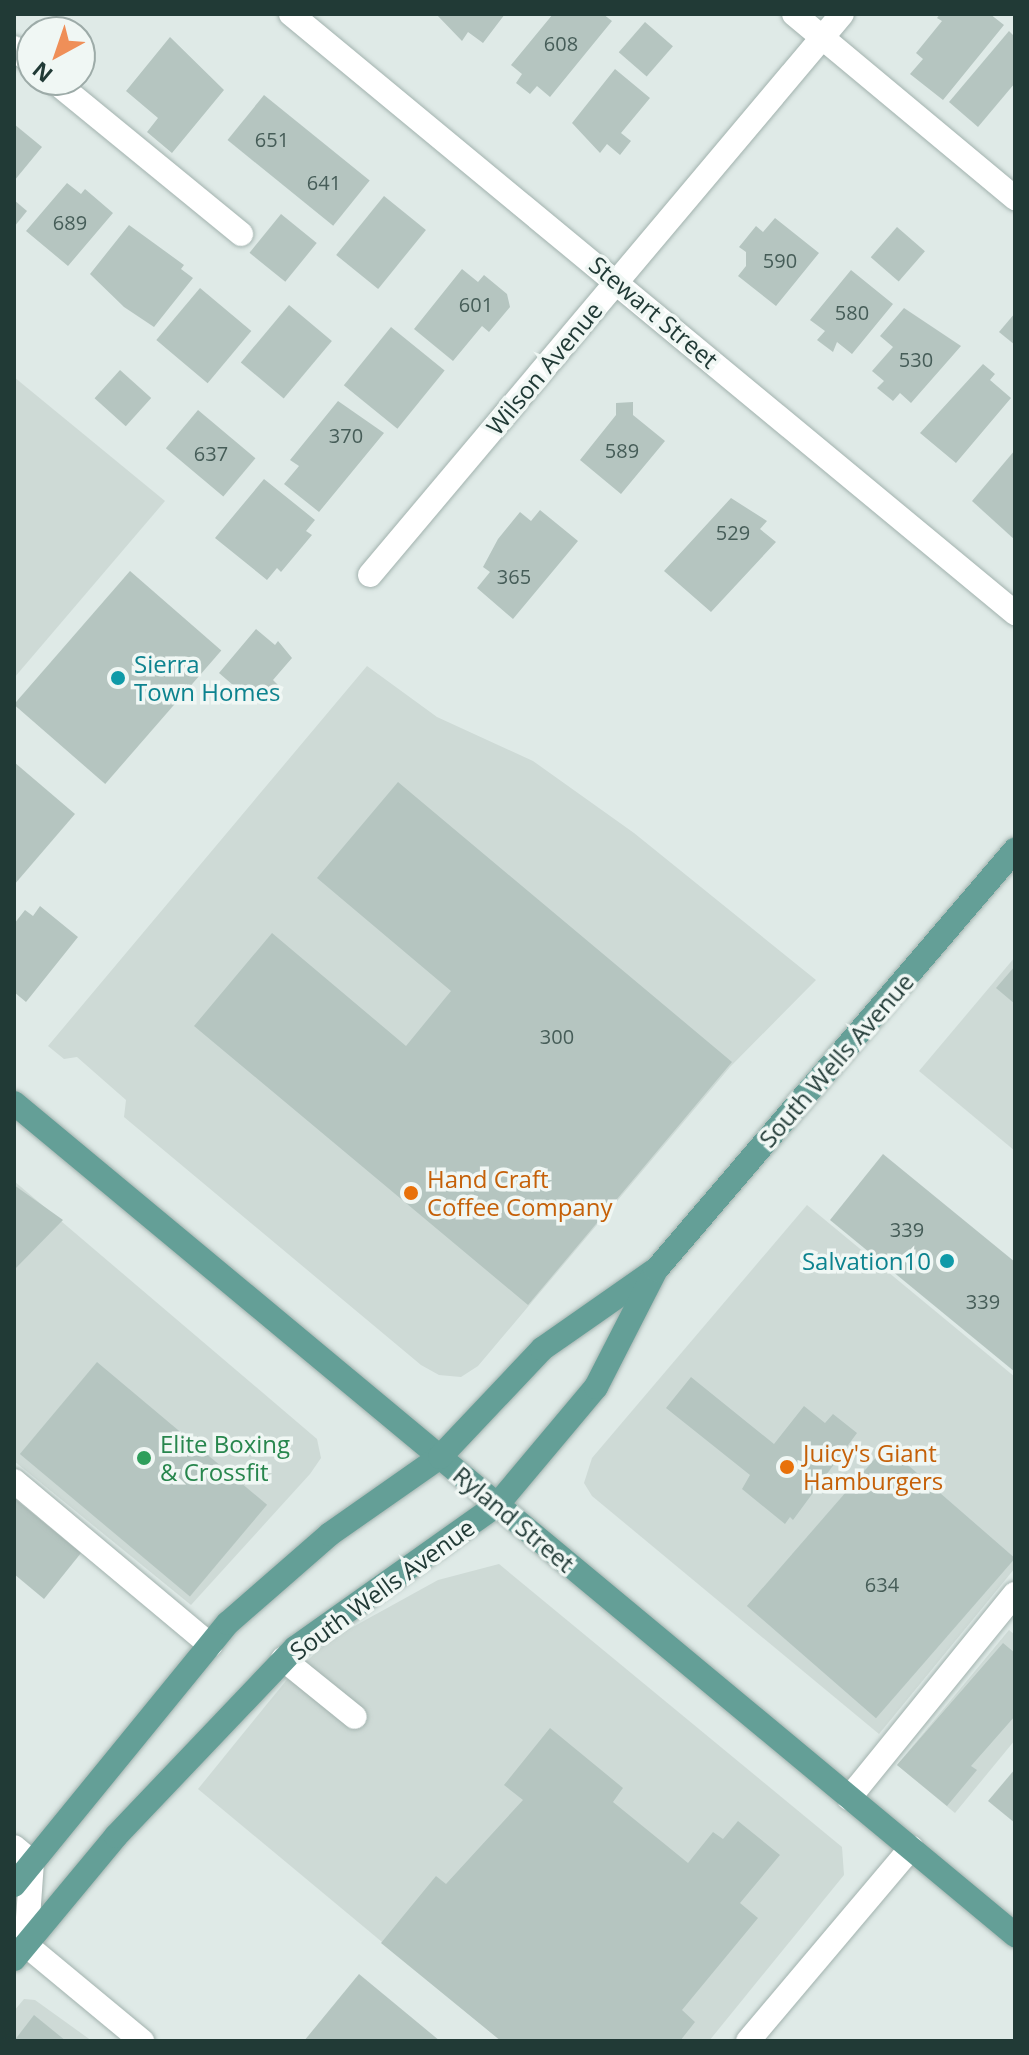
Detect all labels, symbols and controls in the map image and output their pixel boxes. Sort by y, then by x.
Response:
north arrow [16,16,96,96]
house number: 608 [544,31,578,55]
text: N [25,56,58,90]
house number: 651 [255,127,289,151]
house number: 641 [307,170,341,194]
house number: 689 [53,210,87,234]
house number: 590 [763,248,797,272]
street label: Stewart Street [584,250,724,374]
house number: 601 [459,292,493,316]
street label: Wilson Avenue [480,296,608,440]
house number: 580 [835,300,869,324]
house number: 530 [899,347,933,371]
house number: 370 [329,423,363,447]
house number: 589 [605,438,639,462]
house number: 637 [194,441,228,465]
house number: 529 [716,520,750,544]
house number: 365 [497,564,531,588]
place label: Sierra Town Homes [134,650,280,706]
marker: Sierra Town Homes [109,669,127,687]
street label: South Wells Avenue [753,967,919,1153]
house number: 300 [540,1024,574,1048]
place label: Hand Craft Coffee Company [427,1165,612,1221]
marker: Hand Craft Coffee Company [402,1184,420,1202]
house number: 339 [890,1217,924,1241]
place label: Salvation10 [802,1247,931,1275]
marker: Salvation10 [938,1252,956,1270]
house number: 339 [966,1289,1000,1313]
place label: Elite Boxing & Crossfit [160,1430,290,1486]
place label: Juicy's Giant Hamburgers [803,1439,943,1495]
marker: Elite Boxing & Crossfit [135,1449,153,1467]
marker: Juicy's Giant Hamburgers [778,1458,796,1476]
street label: Ryland Street [448,1460,580,1578]
street label: South Wells Avenue [284,1512,480,1666]
house number: 634 [865,1572,899,1596]

